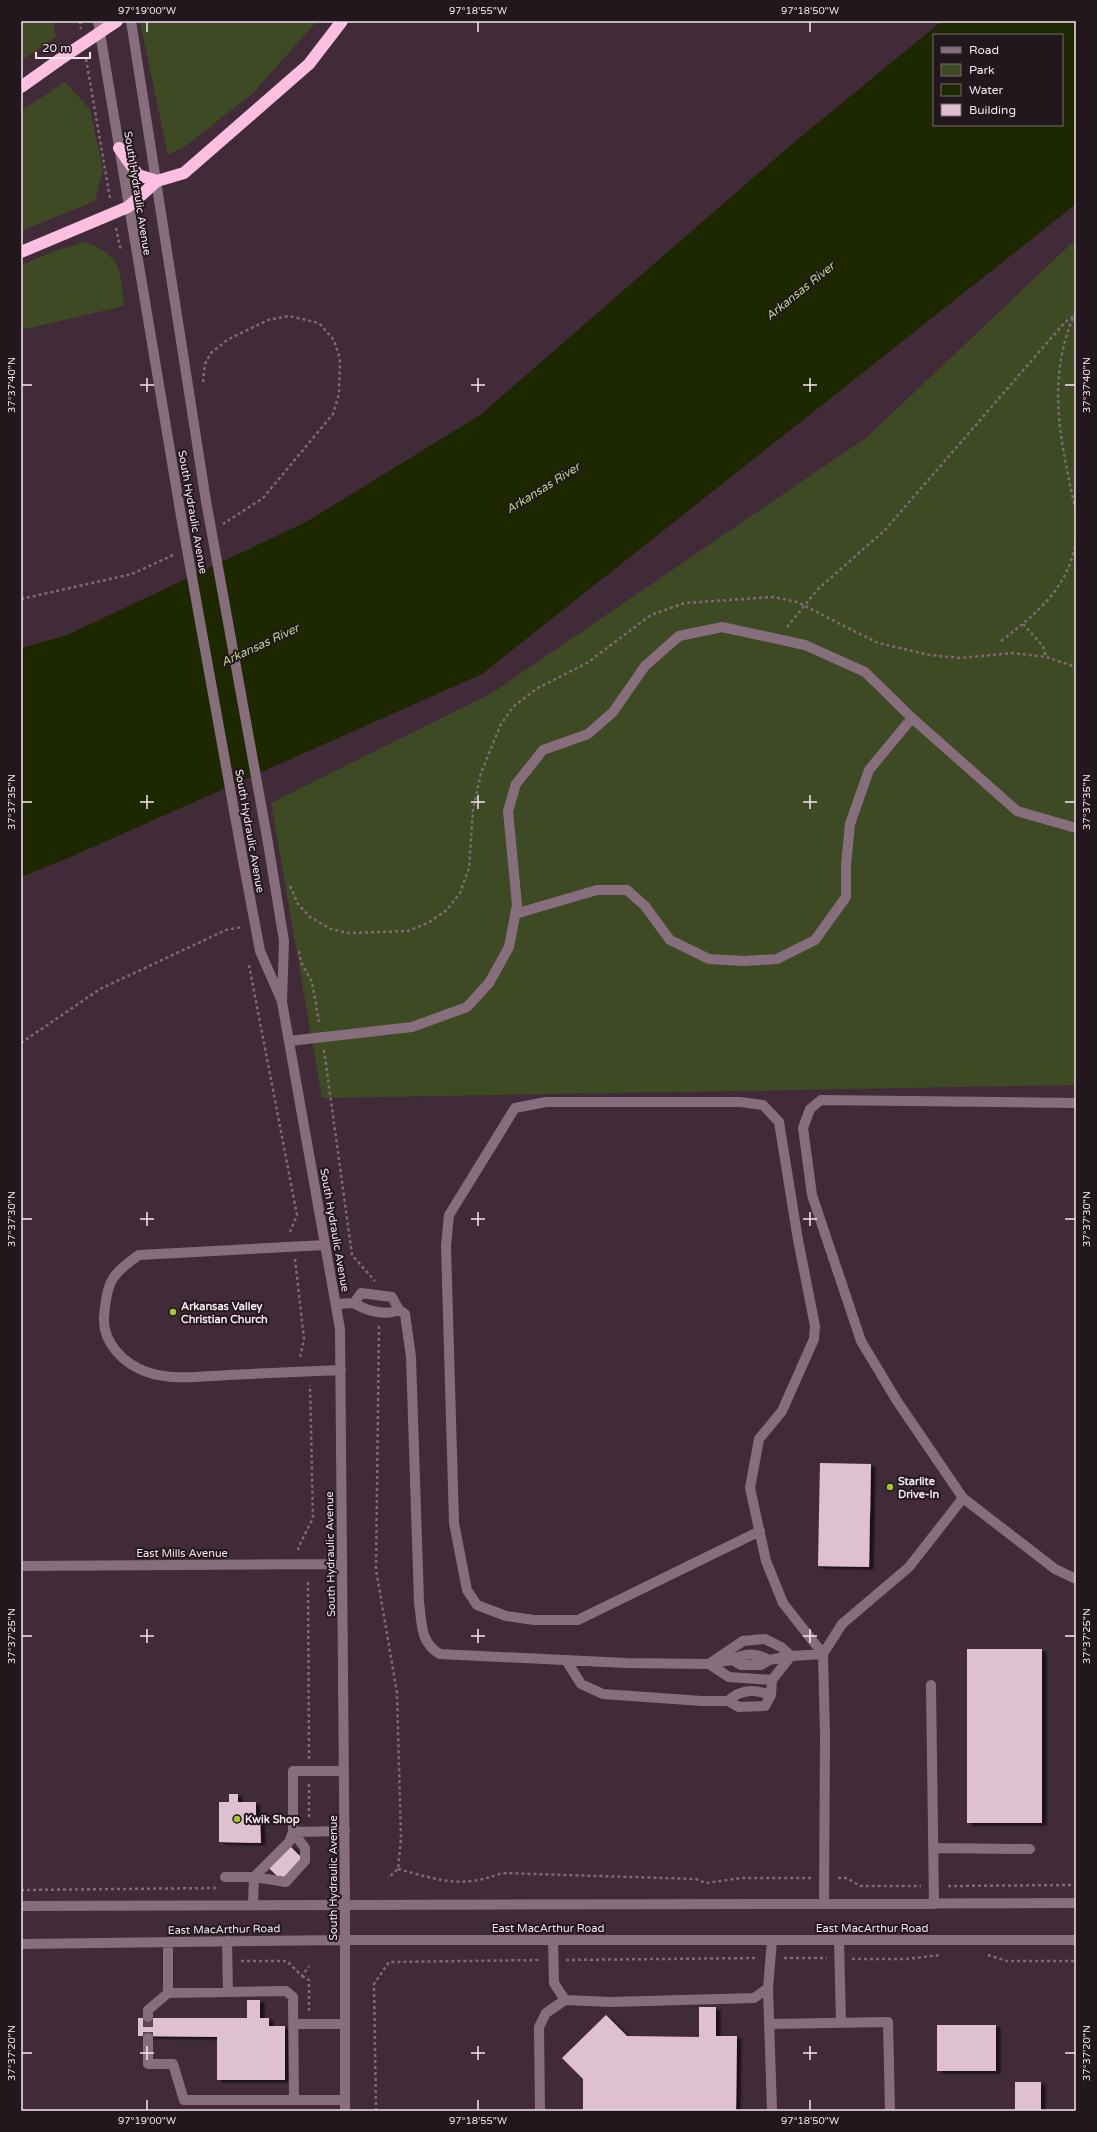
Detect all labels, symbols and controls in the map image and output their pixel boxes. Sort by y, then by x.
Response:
text: 97°19'00"W [118,5,176,17]
text: 97°18'55"W [449,5,507,17]
text: 97°18'50"W [781,5,839,17]
scale bar [36,34,90,60]
legend [933,34,1063,126]
text: 20 m [42,41,71,55]
text: Road [969,43,999,57]
text: Park [969,63,995,77]
text: Water [969,83,1004,97]
text: Building [969,103,1016,117]
street label: South Hydraulic Avenue [121,130,154,256]
water label: Arkansas River [763,258,838,323]
text: 37°37'40"N [6,357,18,413]
text: 37°37'40"N [1081,357,1093,413]
street label: South Hydraulic Avenue [175,449,210,575]
water label: Arkansas River [503,459,584,516]
water label: Arkansas River [219,620,303,669]
street label: South Hydraulic Avenue [232,768,267,894]
text: 37°37'35"N [6,774,18,830]
text: 37°37'35"N [1081,774,1093,830]
street label: South Hydraulic Avenue [317,1167,352,1293]
text: 37°37'30"N [6,1191,18,1247]
text: 37°37'30"N [1081,1191,1093,1247]
place label: Arkansas Valley Christian Church [181,1300,268,1326]
marker: Arkansas Valley Christian Church [168,1307,178,1317]
place label: Starlite Drive-In [898,1475,940,1501]
marker: Starlite Drive-In [885,1482,895,1492]
street label: South Hydraulic Avenue [323,1491,338,1617]
street label: East Mills Avenue [136,1547,228,1560]
text: 37°37'25"N [6,1608,18,1664]
text: 37°37'25"N [1081,1608,1093,1664]
place label: Kwik Shop [245,1813,300,1827]
marker: Kwik Shop [232,1814,242,1824]
street label: South Hydraulic Avenue [327,1815,340,1941]
street label: East MacArthur Road [168,1922,281,1937]
street label: East MacArthur Road [492,1922,604,1935]
street label: East MacArthur Road [816,1922,928,1935]
text: 37°37'20"N [6,2025,18,2081]
text: 37°37'20"N [1081,2025,1093,2081]
text: 97°19'00"W [118,2115,176,2127]
text: 97°18'55"W [449,2115,507,2127]
text: 97°18'50"W [781,2115,839,2127]

